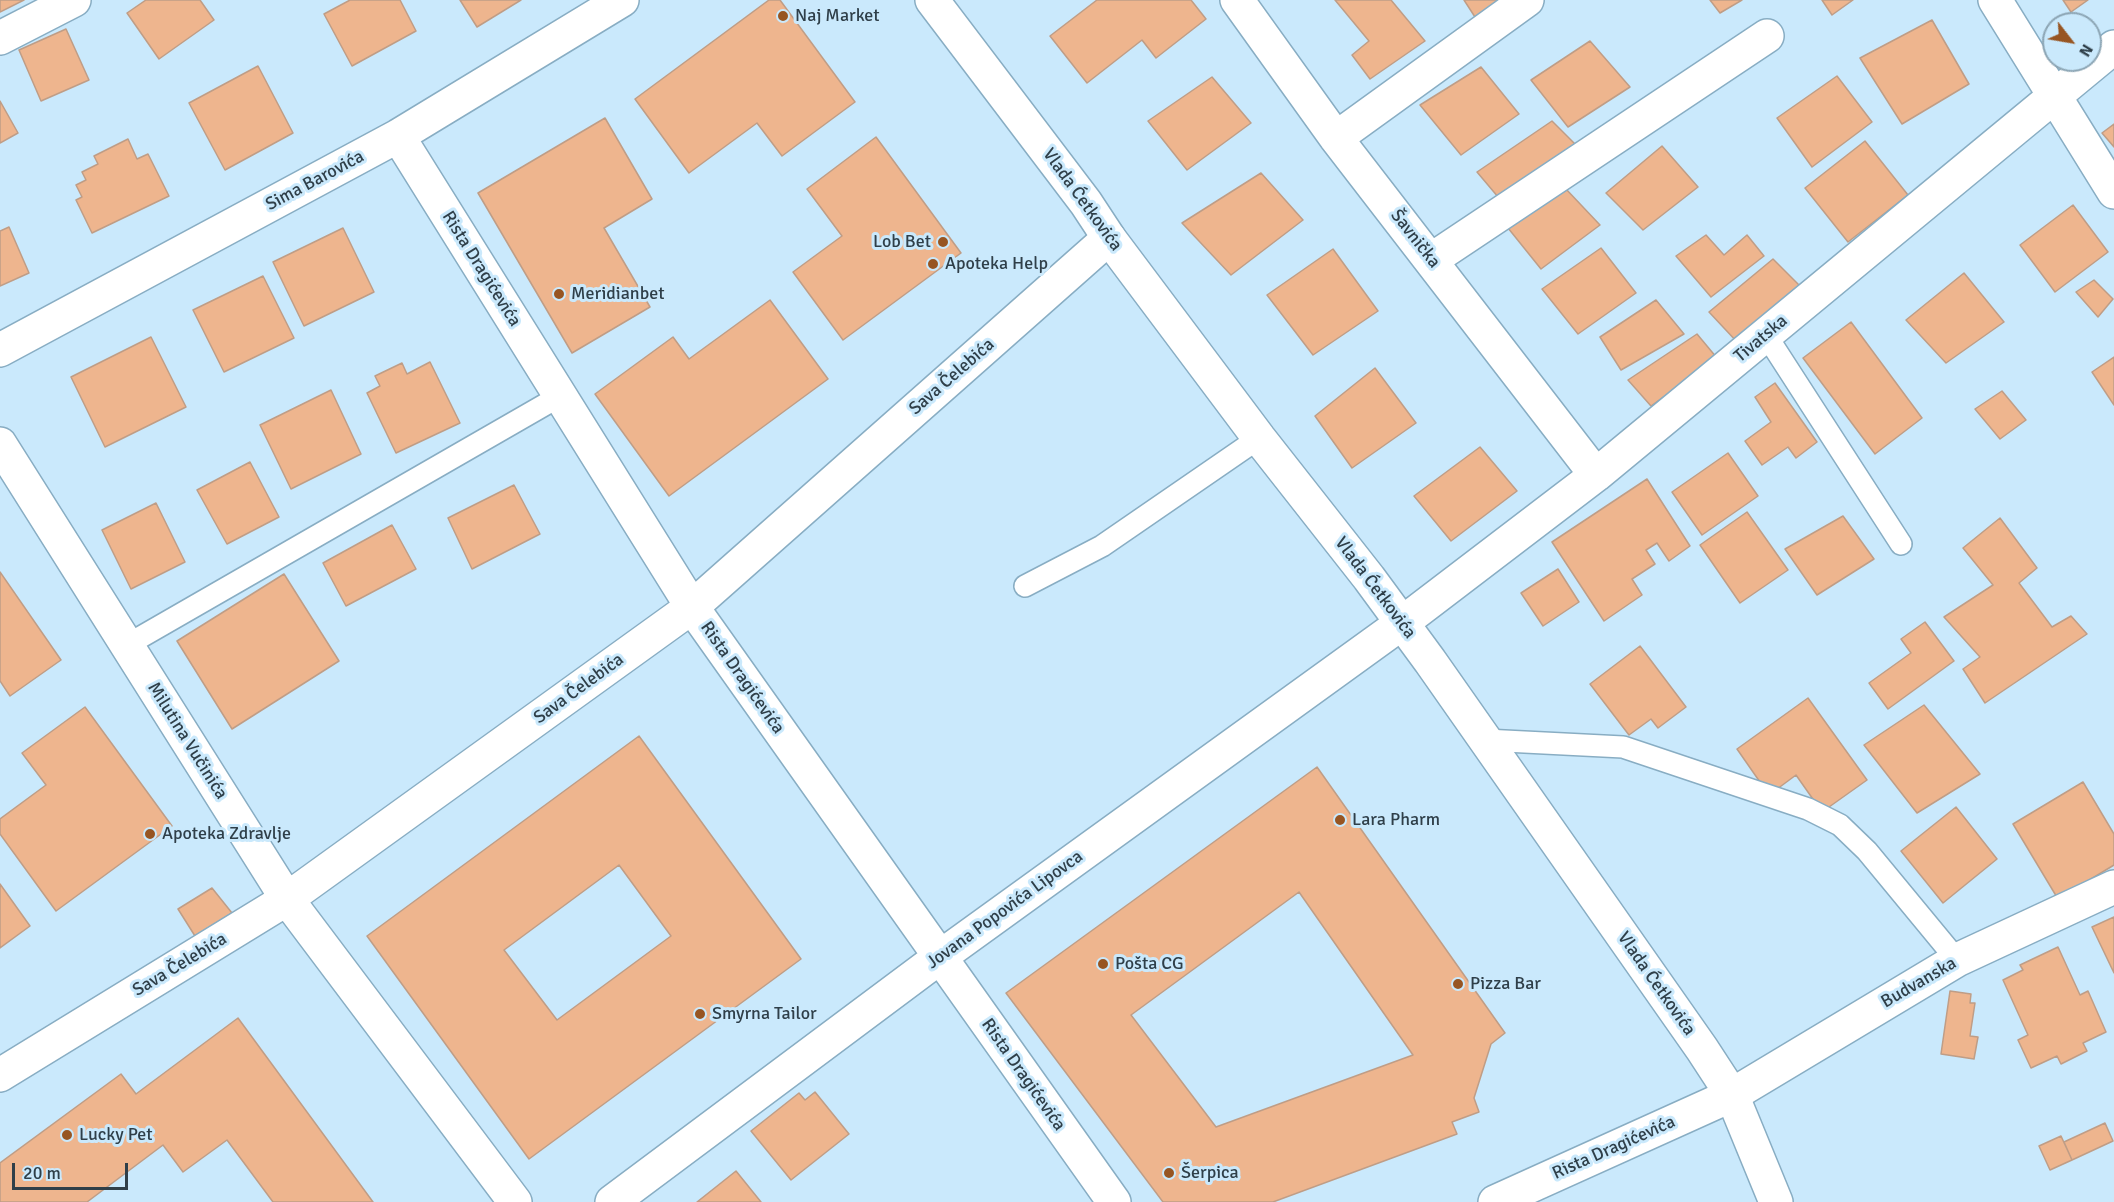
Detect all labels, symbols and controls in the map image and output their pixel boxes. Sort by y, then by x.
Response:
place label: Naj Market [795,5,880,27]
marker: Naj Market [776,9,790,23]
north arrow [2042,12,2102,72]
text: N [2074,40,2097,60]
street label: Vlada Ćetkovića [1037,144,1127,256]
street label: Sima Barovića [262,146,368,216]
street label: Šavnička [1385,205,1445,273]
street label: Rista Dragićevića [437,207,525,331]
place label: Lob Bet [873,231,931,253]
marker: Lob Bet [936,235,950,249]
place label: Apoteka Help [945,253,1048,275]
marker: Apoteka Help [926,257,940,271]
place label: Meridianbet [571,283,664,305]
marker: Meridianbet [552,287,566,301]
street label: Tivatska [1730,310,1792,368]
street label: Sava Čelebića [905,334,999,420]
street label: Vlada Ćetkovića [1330,533,1420,643]
street label: Rista Dragićevića [695,618,789,738]
street label: Sava Čelebića [530,649,628,729]
street label: Milutina Vučinića [142,678,232,804]
place label: Lara Pharm [1352,809,1440,831]
marker: Lara Pharm [1333,813,1347,827]
place label: Apoteka Zdravlje [162,823,291,845]
marker: Apoteka Zdravlje [143,827,157,841]
street label: Jovana Popovića Lipovca [923,846,1087,974]
street label: Sava Čelebića [129,928,231,1002]
street label: Vlada Ćetkovića [1612,928,1700,1040]
place label: Pošta CG [1115,953,1184,975]
street label: Budvanska [1877,953,1961,1013]
marker: Pošta CG [1096,957,1110,971]
place label: Pizza Bar [1470,973,1541,995]
marker: Pizza Bar [1451,977,1465,991]
place label: Smyrna Tailor [712,1003,817,1025]
marker: Smyrna Tailor [693,1007,707,1021]
street label: Rista Dragićevića [976,1015,1070,1135]
street label: Rista Dragićevića [1549,1111,1679,1185]
place label: Lucky Pet [79,1124,153,1146]
marker: Lucky Pet [60,1128,74,1142]
scale bar [15,1151,130,1189]
text: 20 m [23,1162,61,1184]
place label: Šerpica [1181,1162,1239,1184]
marker: Šerpica [1162,1166,1176,1180]

